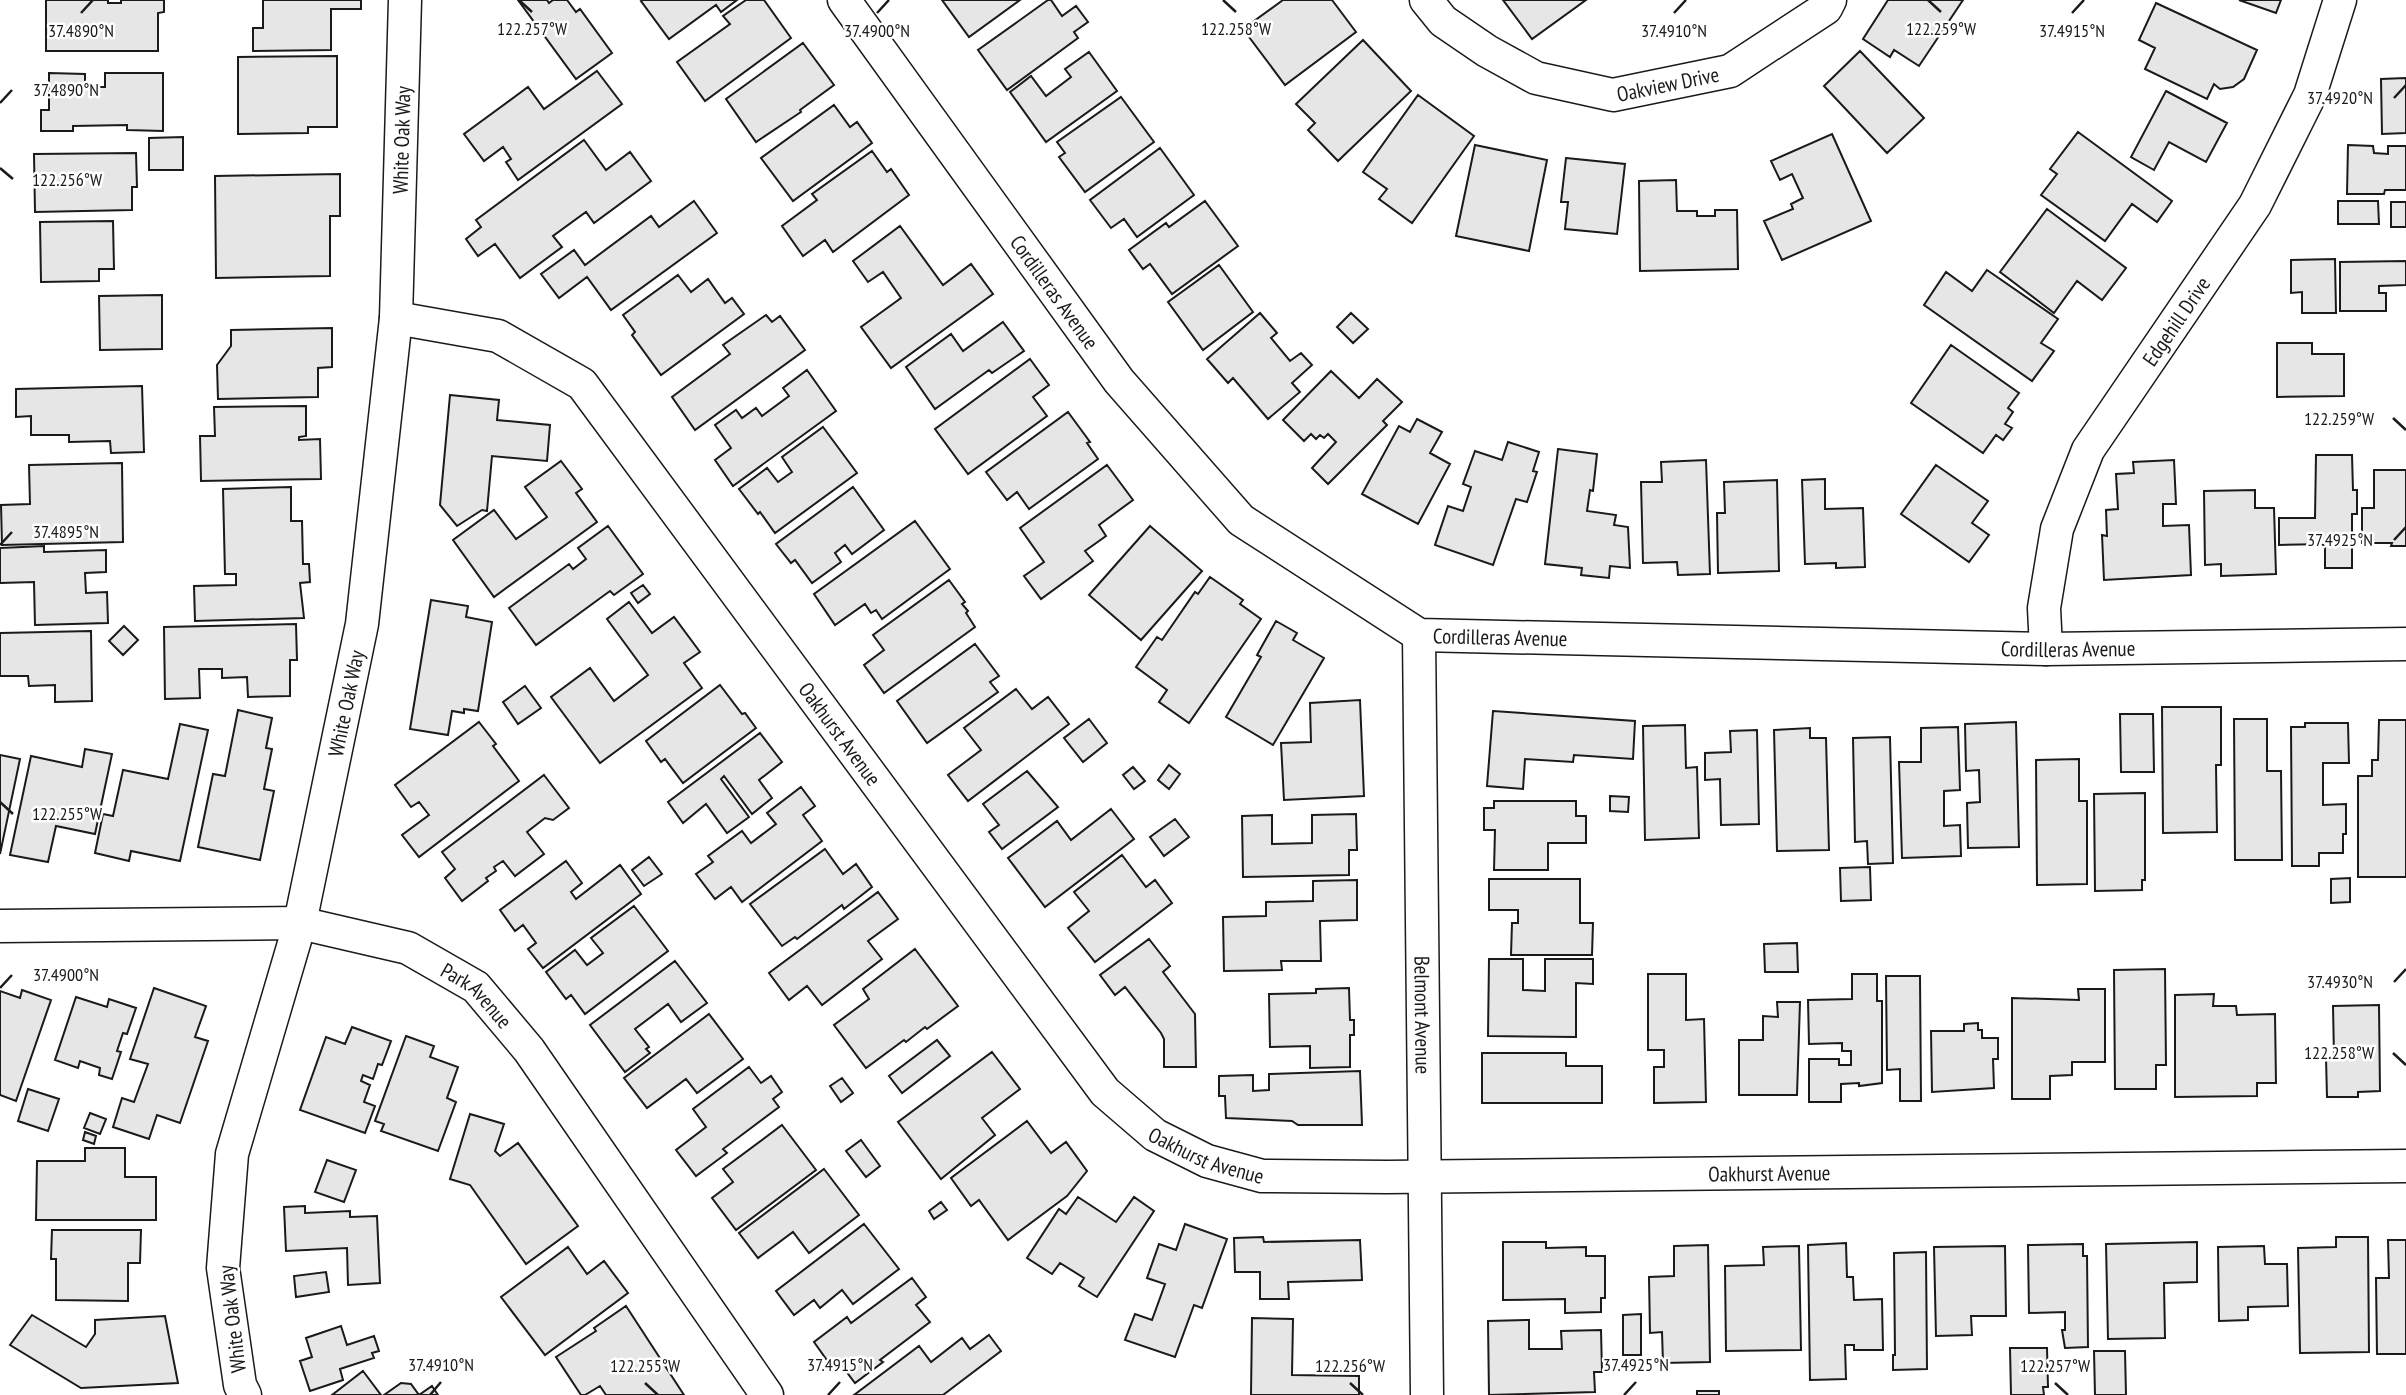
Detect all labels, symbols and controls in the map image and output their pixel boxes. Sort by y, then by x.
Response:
text: 122.257°W [497,17,567,40]
text: 122.258°W [1201,17,1271,40]
text: 122.259°W [1906,17,1976,40]
text: 37.4890°N [48,19,114,42]
text: 37.4900°N [844,19,910,42]
text: 37.4910°N [1641,19,1707,42]
text: 37.4915°N [2039,19,2105,42]
street label: Oakview Drive [1614,60,1721,107]
text: 37.4890°N [33,78,99,101]
street label: White Oak Way [386,85,416,194]
text: 37.4920°N [2307,86,2373,109]
text: 122.256°W [32,168,102,191]
street label: Cordilleras Avenue [1004,230,1105,354]
street label: Edgehill Drive [2136,271,2216,371]
text: 122.259°W [2304,407,2374,430]
text: 37.4895°N [33,520,99,543]
text: 37.4925°N [2307,528,2373,551]
street label: Cordilleras Avenue [1433,622,1568,652]
street label: Cordilleras Avenue [2001,634,2135,663]
street label: White Oak Way [321,647,370,759]
street label: Oakhurst Avenue [793,676,887,791]
text: 122.255°W [32,802,102,825]
street label: Park Avenue [436,956,518,1034]
street label: Belmont Avenue [1409,956,1437,1074]
text: 37.4900°N [33,963,99,986]
text: 37.4930°N [2307,970,2373,993]
text: 122.258°W [2304,1041,2374,1064]
street label: Oakhurst Avenue [1144,1120,1267,1189]
street label: Oakhurst Avenue [1708,1159,1831,1187]
street label: White Oak Way [212,1264,252,1374]
text: 37.4910°N [408,1353,474,1376]
text: 37.4915°N [807,1353,873,1376]
text: 37.4925°N [1603,1353,1669,1376]
text: 122.255°W [610,1354,680,1377]
text: 122.256°W [1315,1354,1385,1377]
text: 122.257°W [2020,1354,2090,1377]

